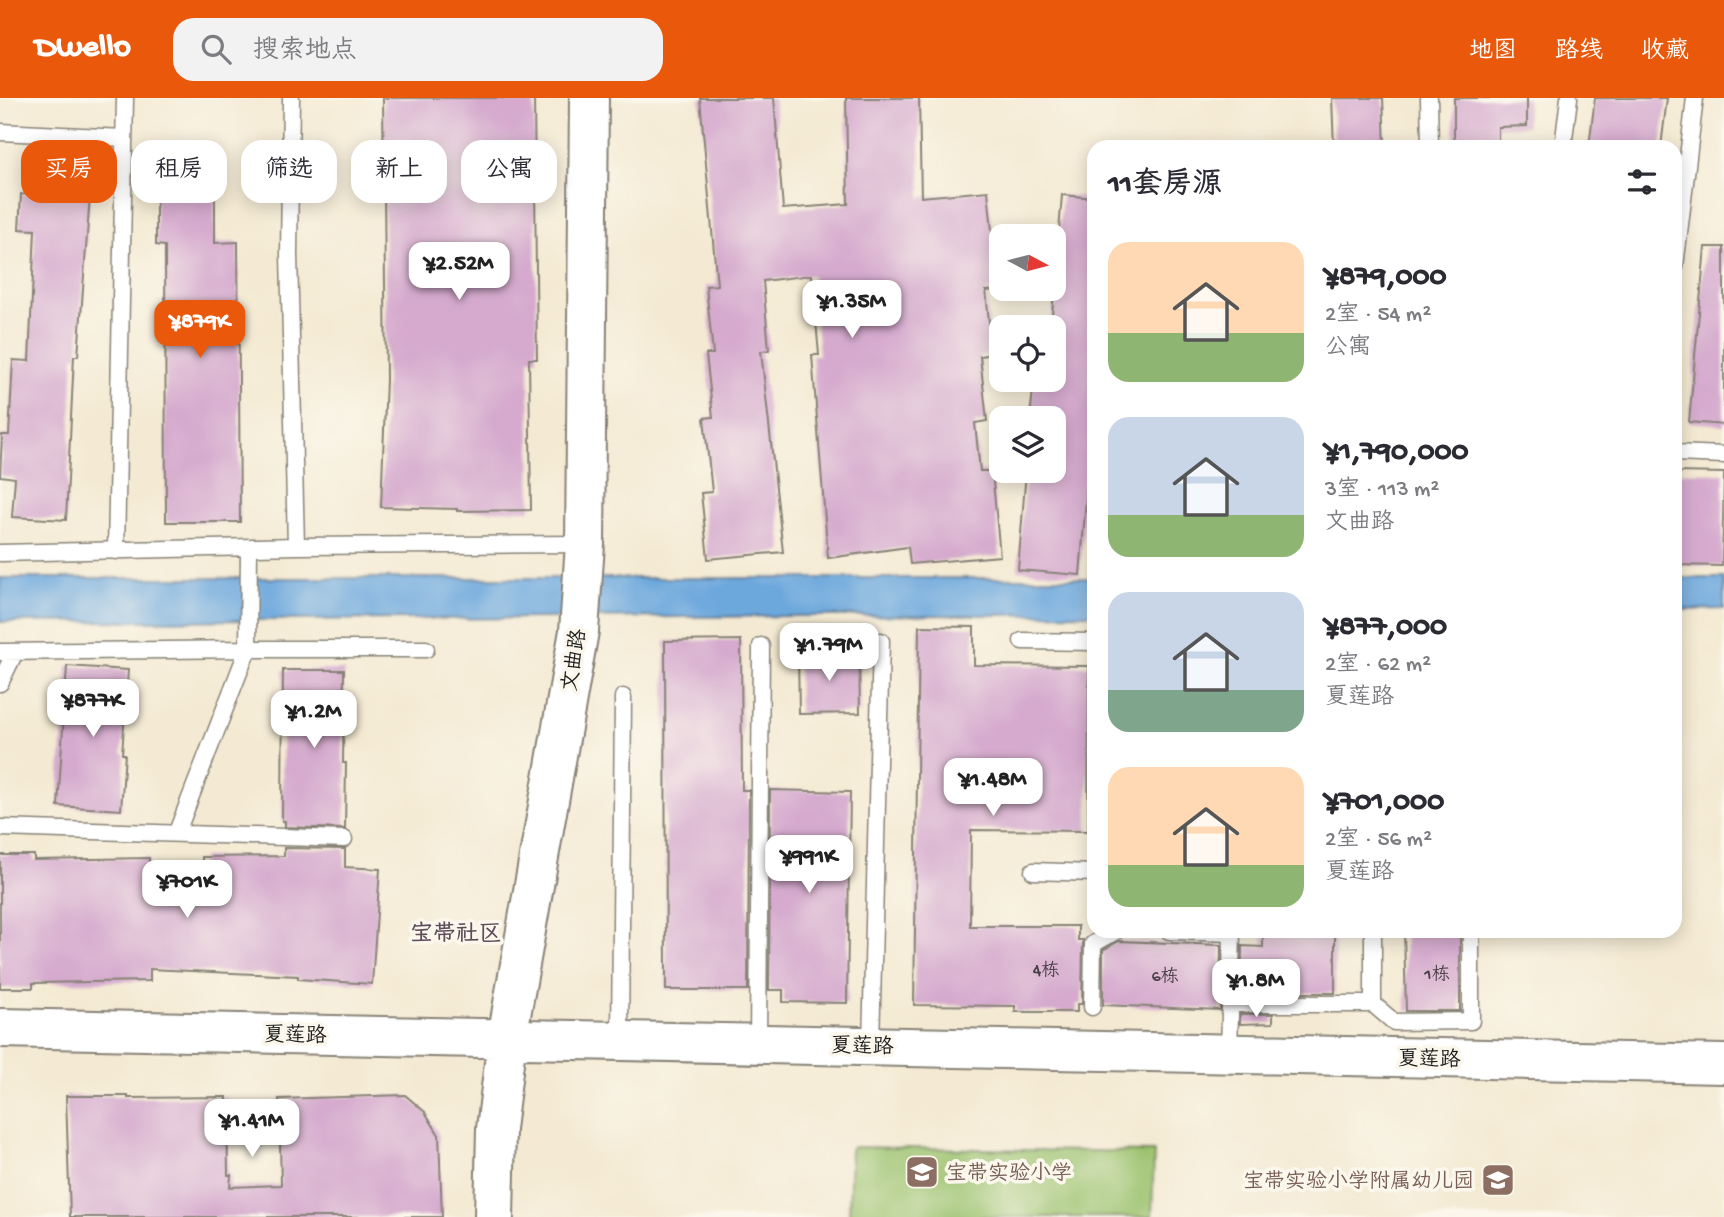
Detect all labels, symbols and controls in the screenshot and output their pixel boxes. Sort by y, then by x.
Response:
search box [173,18,663,81]
text: Dwello [35,30,131,68]
icon: search [197,30,235,68]
text: 搜索地点 [253,37,357,68]
text: 地图 [1469,38,1517,67]
text: 路线 [1555,38,1603,67]
text: 收藏 [1641,38,1689,67]
chip: 买房 [21,140,117,203]
chip: 租房 [131,140,227,203]
chip: 筛选 [241,140,337,203]
chip: 新上 [351,140,447,203]
chip: 公寓 [461,140,557,203]
icon: filters [1623,163,1661,201]
text: 11套房源 [1108,169,1222,204]
north arrow [989,224,1066,301]
map controls [989,224,1066,483]
pin: ¥2.52M [402,242,516,302]
text: ¥2.52M [425,251,493,278]
text: ¥879,000 [1325,261,1447,296]
icon: home [1164,270,1248,354]
pin: ¥1.35M [795,280,909,340]
text: ¥1.35M [818,289,886,316]
pin: ¥879K [151,300,249,360]
text: 2室 · 54 m² [1325,302,1431,329]
text: ¥879K [170,309,230,336]
button: locate [989,315,1066,392]
text: 公寓 [1325,335,1371,362]
button: layers [989,406,1066,483]
text: ¥1,790,000 [1325,436,1469,471]
icon: home [1164,445,1248,529]
text: 3室 · 113 m² [1325,477,1439,504]
text: 文曲路 [1325,510,1394,537]
text: ¥877,000 [1325,611,1447,646]
icon: home [1164,620,1248,704]
pin: ¥1.79M [772,624,886,683]
street label: 文曲路 [557,627,594,694]
text: ¥1.79M [796,632,862,659]
text: 2室 · 62 m² [1325,652,1431,679]
pin: ¥877K [44,680,142,739]
text: 夏莲路 [1325,685,1394,712]
text: ¥877K [63,688,123,715]
pin: ¥1.2M [265,690,363,750]
text: ¥1.2M [287,699,341,726]
pin: ¥1.48M [936,758,1050,818]
text: ¥1.48M [960,767,1026,794]
text: ¥701,000 [1325,786,1444,821]
icon: home [1164,795,1248,879]
text: 2室 · 56 m² [1325,827,1432,854]
pin: ¥991K [760,836,858,895]
text: ¥991K [781,844,837,871]
pin: ¥701K [138,860,236,920]
text: 夏莲路 [1325,860,1394,887]
text: ¥701K [158,869,216,896]
district label: 宝带社区 [410,921,502,949]
house number: 4栋 [1033,960,1059,982]
pin: ¥1.8M [1207,960,1305,1019]
house number: 1栋 [1423,964,1450,986]
house number: 6栋 [1151,966,1179,988]
text: ¥1.8M [1228,968,1284,995]
street label: 夏莲路 [263,1022,327,1051]
street label: 夏莲路 [830,1033,894,1062]
street label: 夏莲路 [1397,1046,1461,1075]
pin: ¥1.41M [195,1100,309,1159]
text: ¥1.41M [220,1108,284,1135]
school or university icon: 宝带实验小学 [903,1153,941,1191]
place label: 宝带实验小学 [946,1161,1072,1188]
school or university icon: 宝带实验小学附属幼儿园 [1479,1161,1517,1199]
place label: 宝带实验小学附属幼儿园 [1243,1169,1474,1196]

